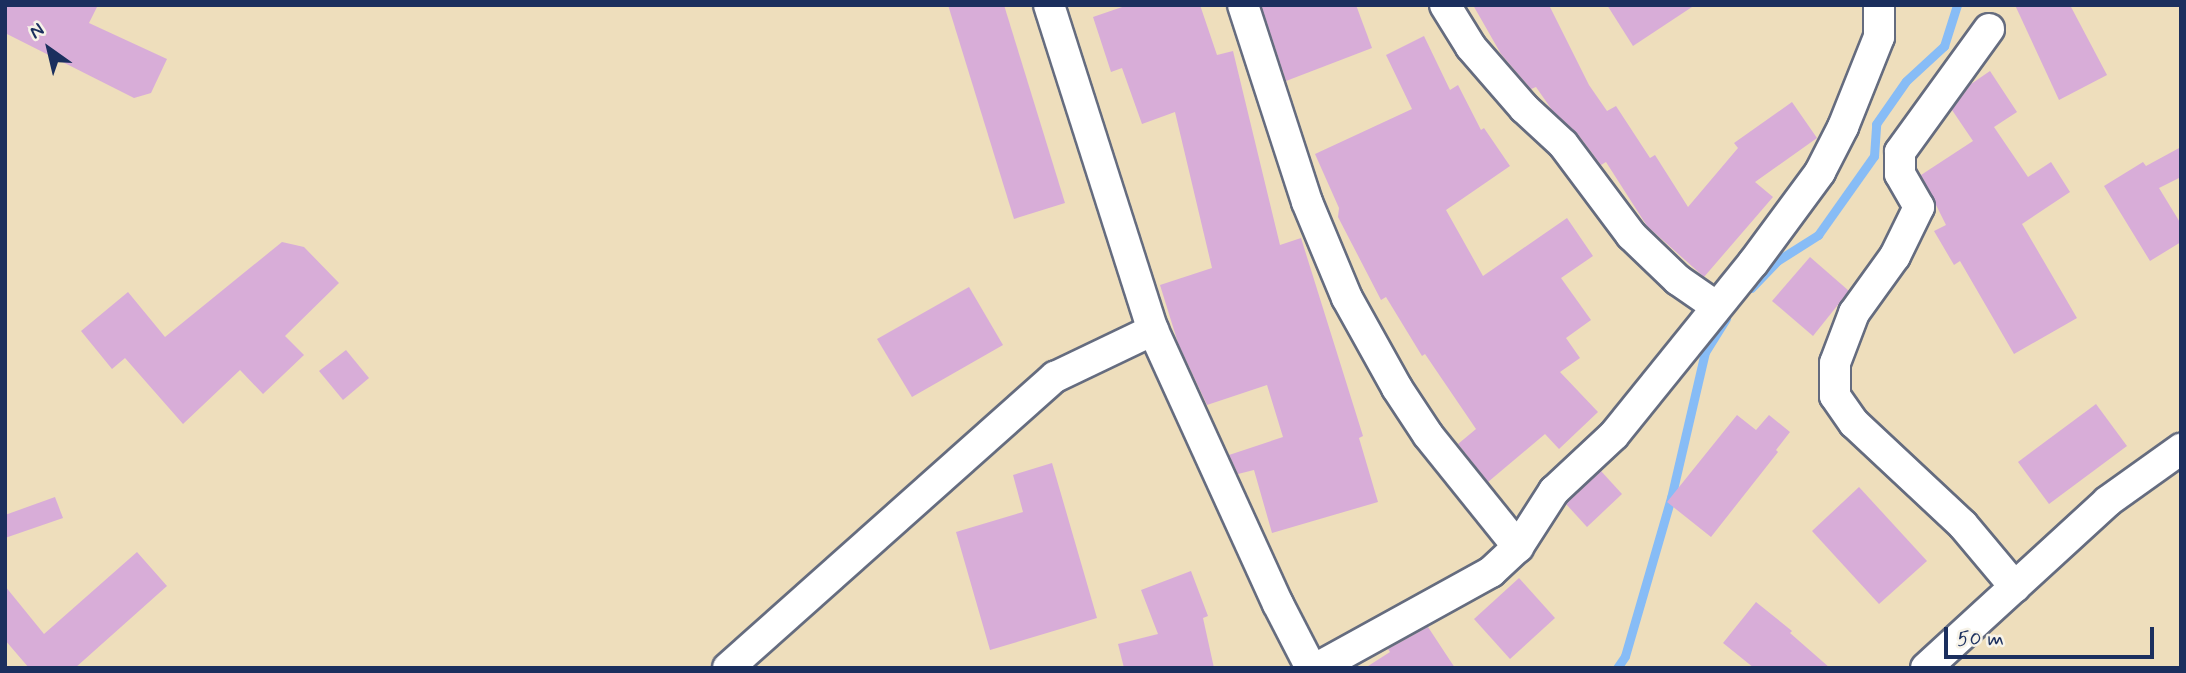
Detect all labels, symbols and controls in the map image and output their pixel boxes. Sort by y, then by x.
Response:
north arrow [14,14,84,84]
text: N [25,17,49,45]
scale bar [1948,614,2158,658]
text: 50 m [1957,625,2004,653]

